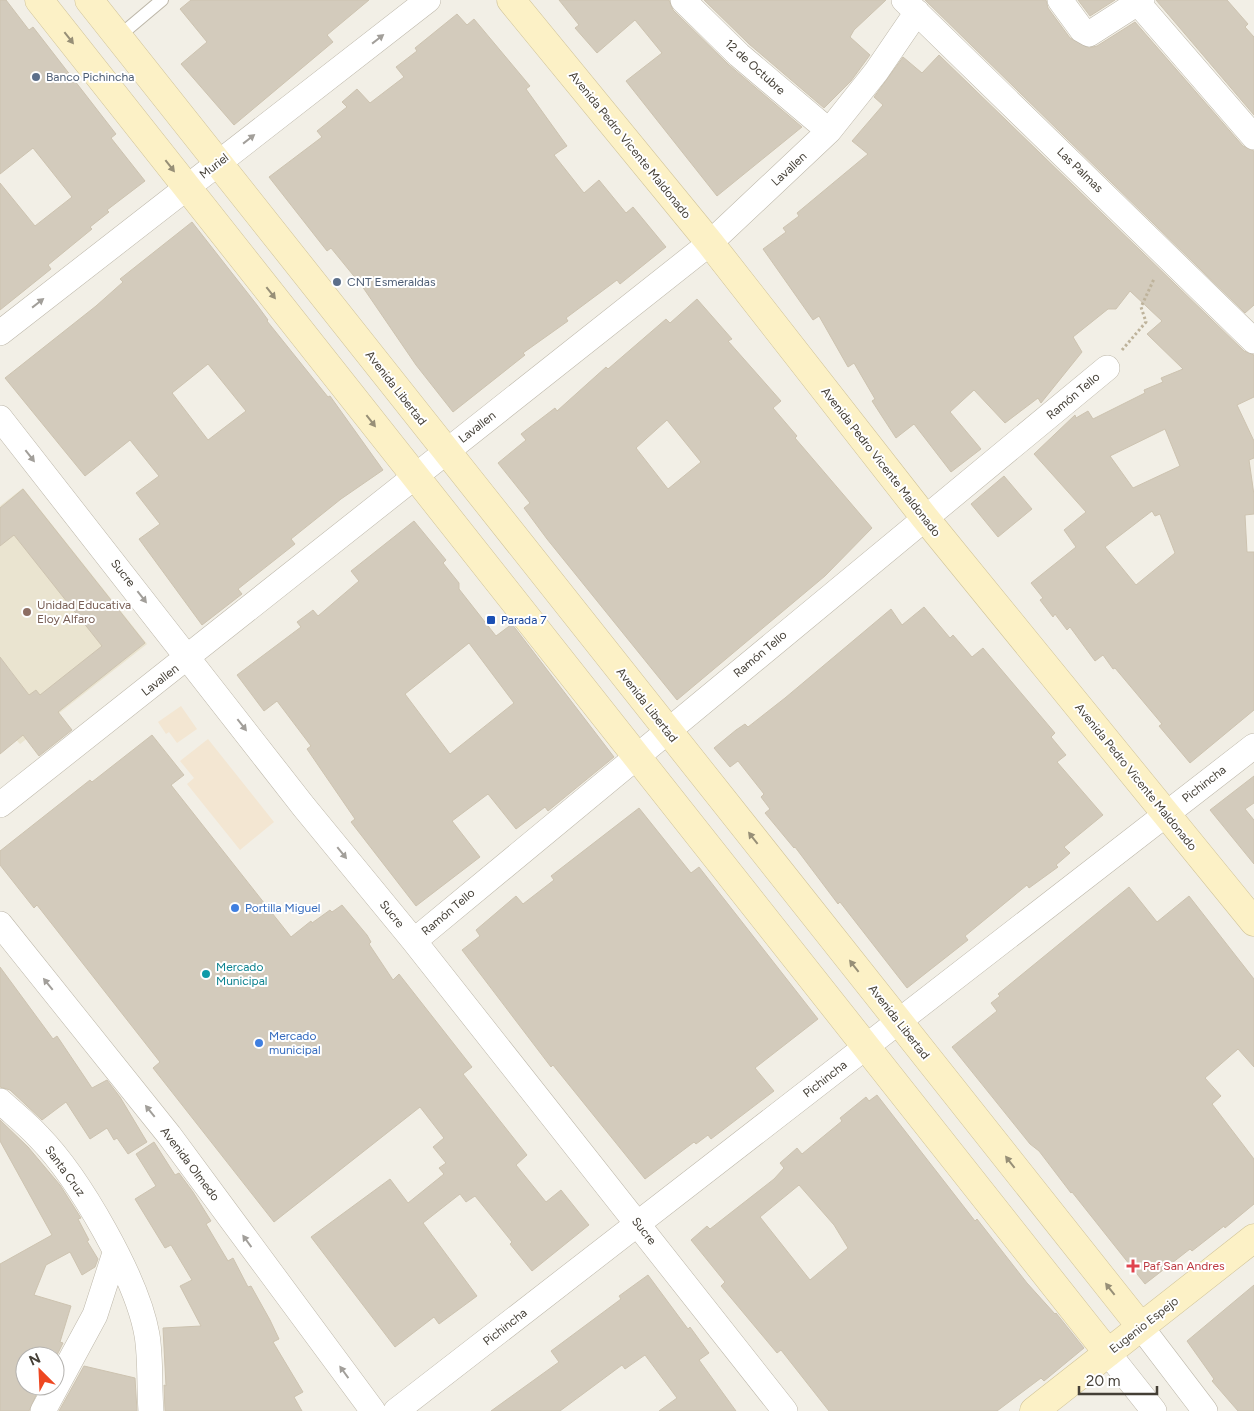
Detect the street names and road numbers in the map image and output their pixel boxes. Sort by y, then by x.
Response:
street label: 12 de Octubre [722,36,788,98]
street label: Avenida Pedro Vicente Maldonado [566,69,694,221]
street label: Las Palmas [1054,145,1106,196]
street label: Lavallen [768,149,810,189]
street label: Muriel [197,150,231,182]
street label: Avenida Libertad [363,348,429,428]
street label: Ramón Tello [1044,370,1102,422]
street label: Avenida Pedro Vicente Maldonado [818,385,944,539]
street label: Lavallen [456,408,498,446]
street label: Sucre [108,556,138,590]
street label: Ramón Tello [731,628,789,680]
street label: Lavallen [139,661,181,699]
street label: Avenida Libertad [614,665,680,745]
street label: Avenida Pedro Vicente Maldonado [1072,701,1200,853]
street label: Pichincha [1179,763,1229,805]
street label: Ramón Tello [419,886,477,938]
street label: Sucre [377,897,408,931]
street label: Avenida Libertad [866,982,932,1062]
street label: Pichincha [800,1058,850,1100]
street label: Avenida Olmedo [158,1124,222,1204]
street label: Santa Cruz [42,1143,88,1199]
street label: Sucre [629,1214,659,1248]
street label: Eugenio Espejo [1107,1294,1181,1356]
street label: Pichincha [480,1306,530,1348]

